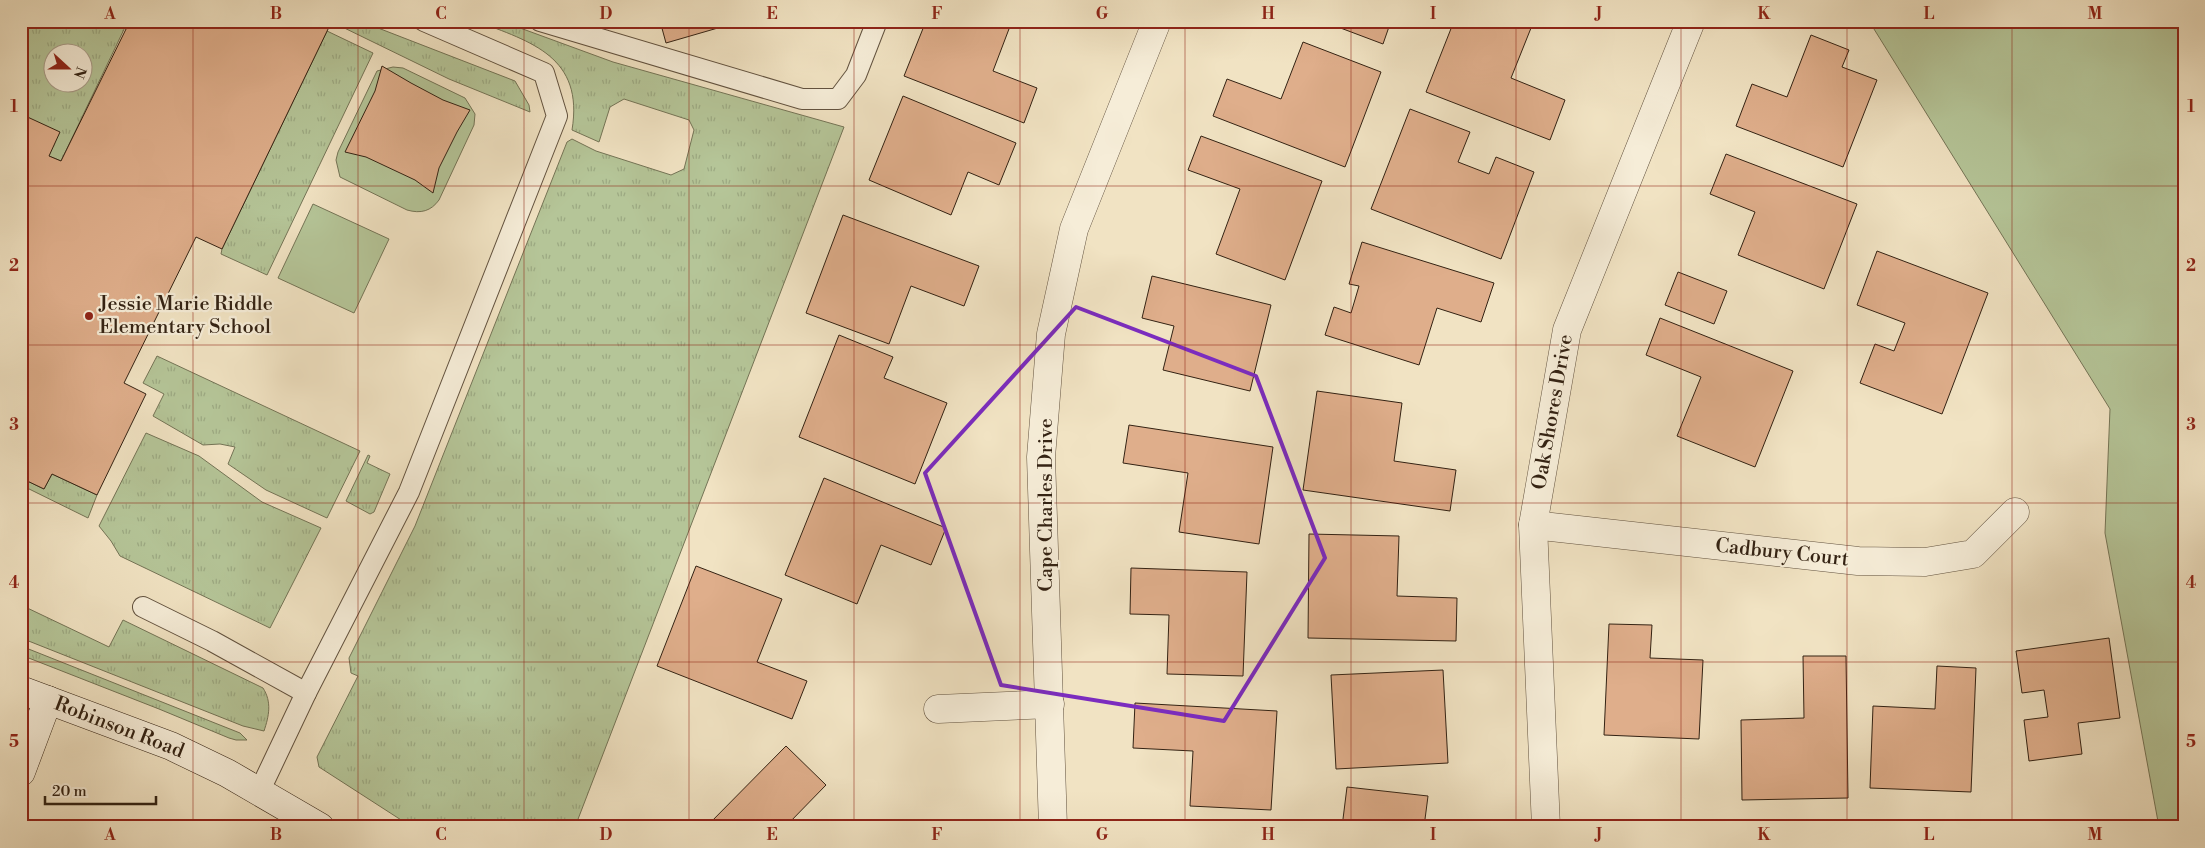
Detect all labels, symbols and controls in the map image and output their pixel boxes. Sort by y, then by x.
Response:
text: A [103,4,116,24]
text: B [270,4,282,24]
text: C [435,4,447,24]
text: D [600,4,613,24]
text: E [766,4,778,24]
text: F [931,4,943,24]
text: G [1096,4,1109,24]
text: H [1261,4,1275,24]
text: I [1430,4,1436,24]
text: J [1594,4,1602,24]
text: K [1758,4,1772,24]
text: L [1924,4,1935,24]
text: M [2088,4,2103,24]
north arrow [42,42,92,92]
text: N [69,64,90,81]
text: 1 [10,97,18,117]
text: 1 [2187,97,2195,117]
text: 2 [9,256,19,276]
text: 2 [2186,256,2196,276]
place label: Jessie Marie Riddle Elementary School [98,292,273,340]
marker: Jessie Marie Riddle Elementary School [83,310,95,322]
street label: Oak Shores Drive [1527,332,1579,492]
text: 3 [9,415,19,435]
text: 3 [2186,415,2196,435]
street label: Cape Charles Drive [1034,418,1059,592]
street label: Cadbury Court [1714,534,1850,572]
text: 4 [9,573,20,593]
text: 4 [2186,573,2197,593]
street label: Robinson Road [50,692,188,764]
text: 5 [9,732,19,752]
text: 5 [2186,732,2196,752]
scale bar [45,773,156,805]
text: 20 m [52,782,87,801]
text: A [103,825,116,845]
text: B [270,825,282,845]
text: C [435,825,447,845]
text: D [600,825,613,845]
text: E [766,825,778,845]
text: F [931,825,943,845]
text: G [1096,825,1109,845]
text: H [1261,825,1275,845]
text: I [1430,825,1436,845]
text: J [1594,825,1602,845]
text: K [1758,825,1772,845]
text: L [1924,825,1935,845]
text: M [2088,825,2103,845]

